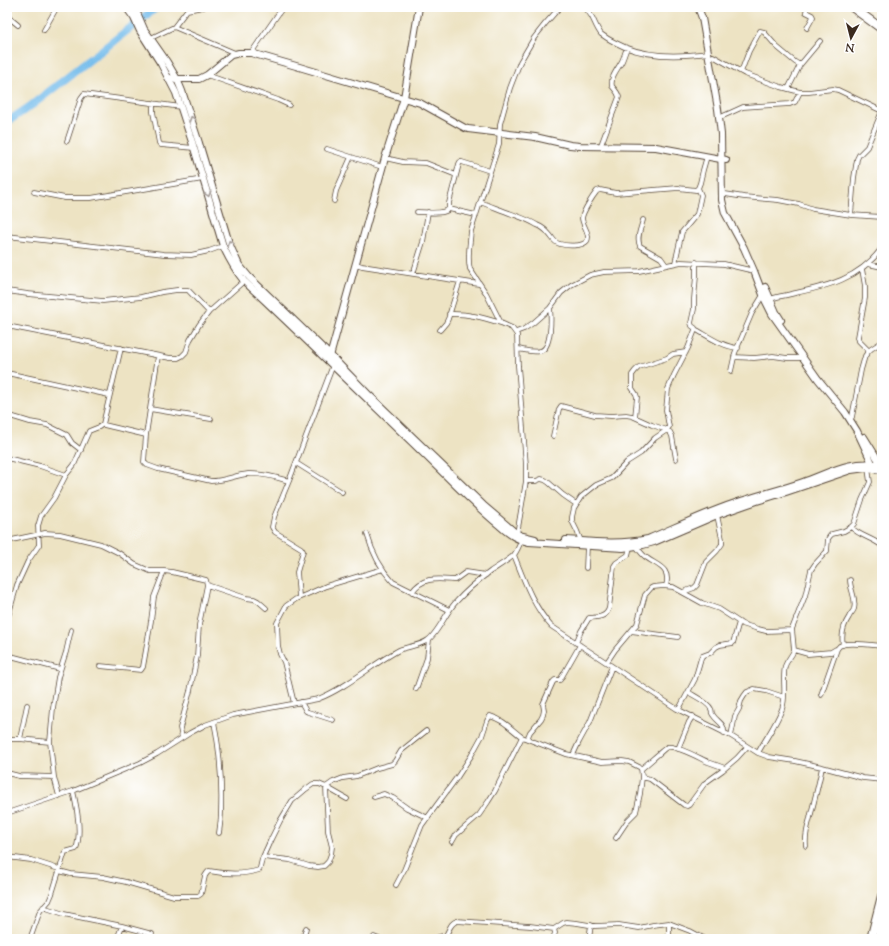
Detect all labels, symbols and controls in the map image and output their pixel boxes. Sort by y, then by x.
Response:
north arrow [831,18,871,58]
text: N [844,38,856,56]
one-way arrow [188,116,196,123]
one-way arrow [203,191,212,198]
one-way arrow [226,240,234,247]

